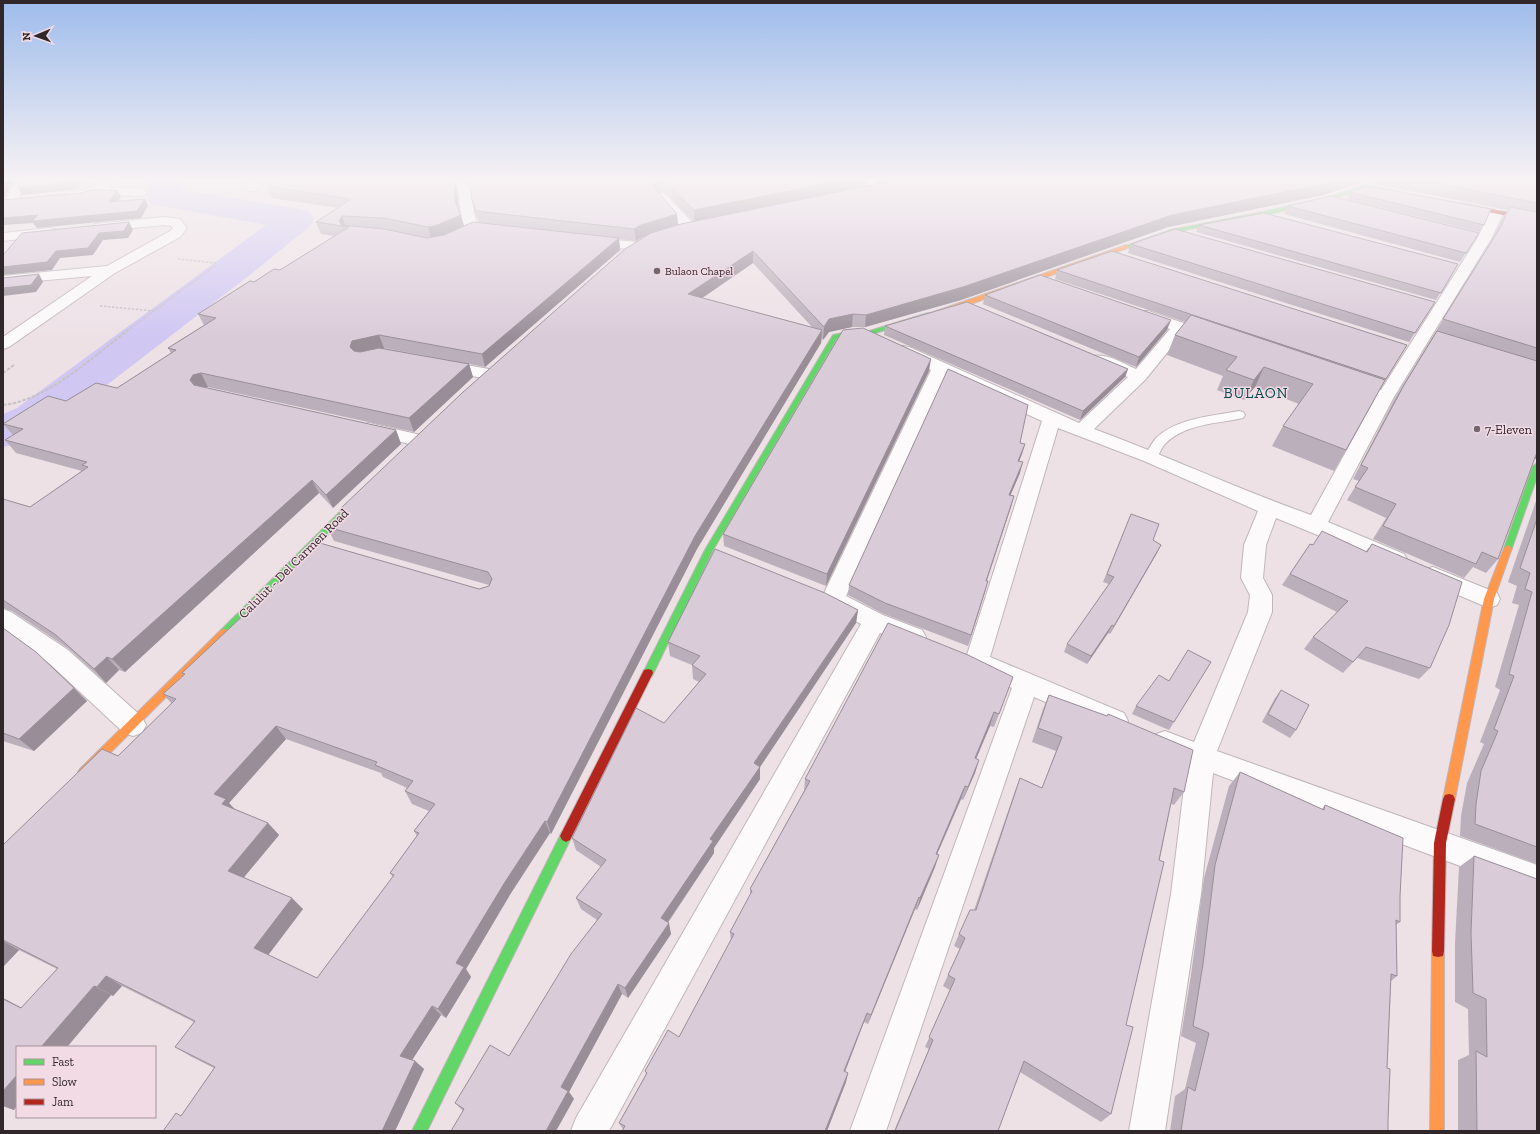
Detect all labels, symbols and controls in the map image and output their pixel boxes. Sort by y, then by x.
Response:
north arrow [16,16,56,56]
text: N [20,31,33,41]
place label: Bulaon Chapel [665,265,733,278]
marker: Bulaon Chapel [652,266,662,276]
district label: BULAON [1223,384,1289,402]
place label: 7-Eleven [1485,422,1533,437]
marker: 7-Eleven [1472,424,1482,434]
street label: Calulut - Del Carmen Road [235,505,351,621]
legend [16,1046,156,1118]
text: Fast [52,1055,75,1069]
text: Slow [52,1075,78,1089]
text: Jam [52,1095,74,1109]

